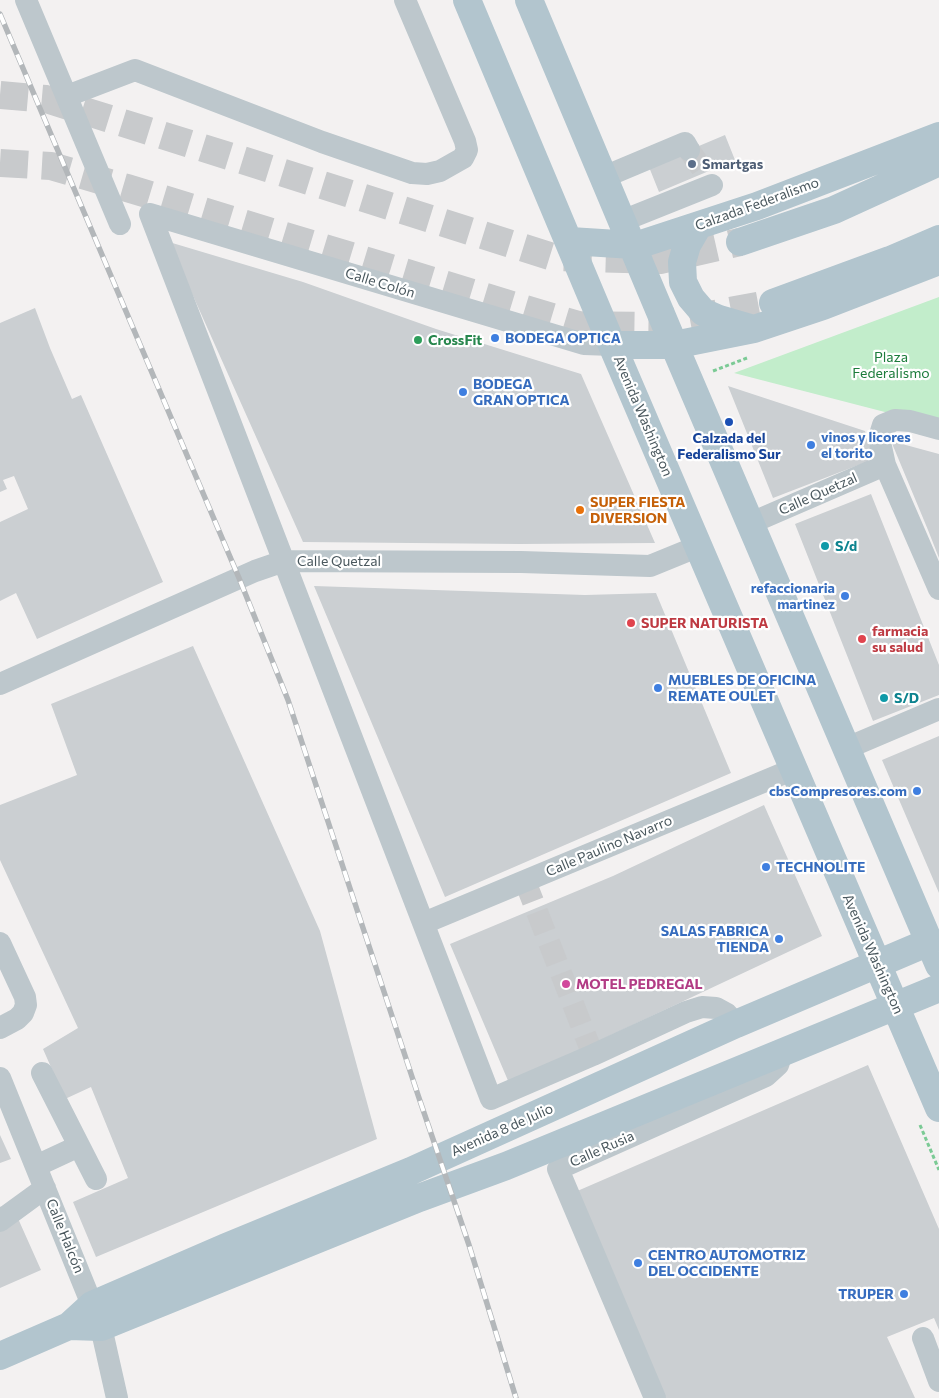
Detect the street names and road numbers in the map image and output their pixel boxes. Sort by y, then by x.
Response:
street label: Calzada Federalismo [693,174,821,234]
street label: Calle Colón [343,264,417,302]
street label: Avenida Washington [610,353,676,479]
street label: Calle Quetzal [776,469,860,519]
street label: Calle Quetzal [297,553,381,569]
street label: Calle Paulino Navarro [543,812,675,880]
street label: Avenida Washington [839,891,907,1017]
street label: Avenida 8 de Julio [448,1100,556,1160]
street label: Calle Rusia [567,1127,637,1171]
street label: Calle Halcón [42,1196,88,1276]

